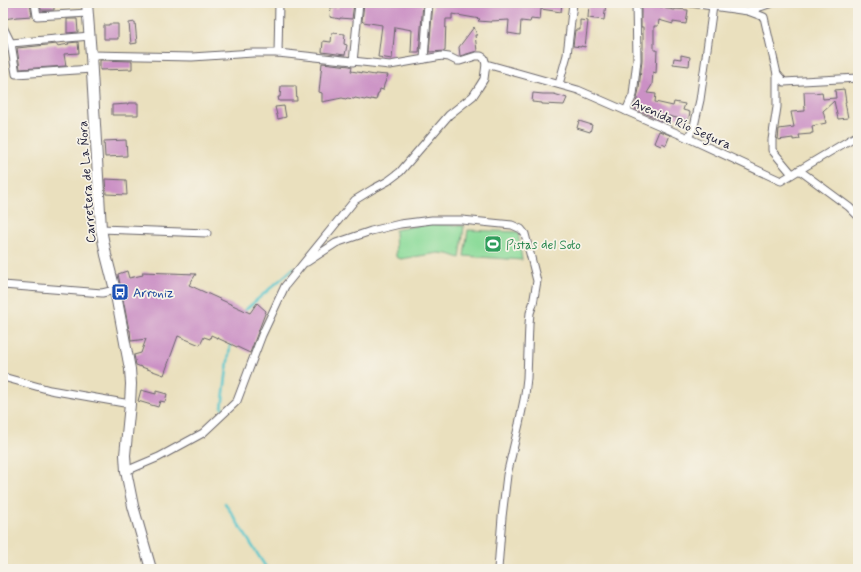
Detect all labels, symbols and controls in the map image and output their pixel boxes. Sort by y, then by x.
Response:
street label: Avenida Río Segura [628,95,734,156]
street label: Carretera de La Ñora [75,120,100,244]
sports icon: Pistas del Soto [483,234,503,254]
place label: Pistas del Soto [506,237,581,254]
bus stop icon: Arroniz [110,282,130,302]
place label: Arroniz [133,285,174,302]

